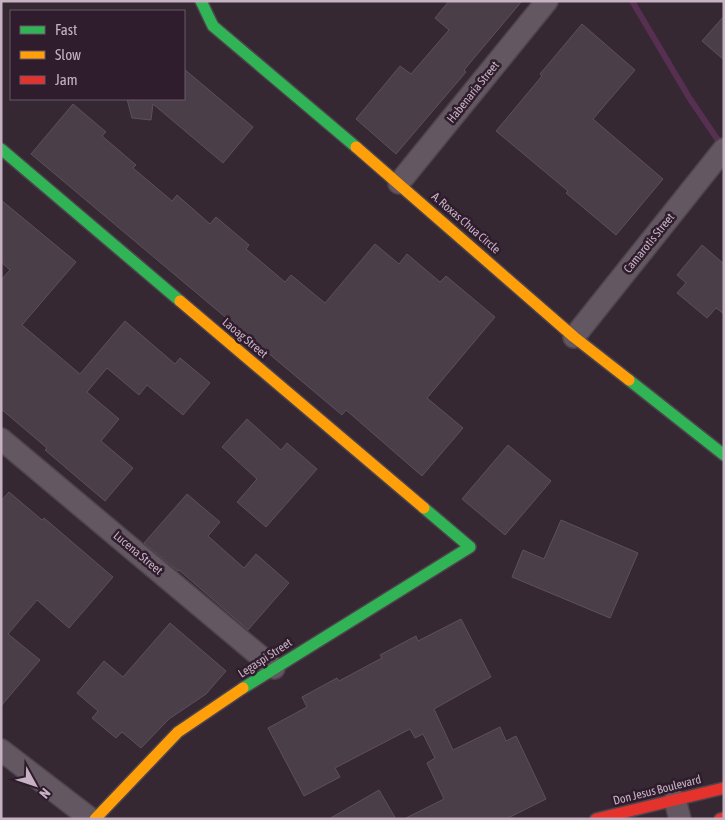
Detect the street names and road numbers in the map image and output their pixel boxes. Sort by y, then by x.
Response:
street label: Habenaria Street [444,58,502,126]
street label: A. Roxas Chua Circle [429,189,503,257]
street label: Camarotis Street [621,210,678,276]
street label: Laoag Street [220,315,271,361]
street label: Lucena Street [111,528,166,578]
street label: Legaspi Street [236,635,295,681]
street label: Don Jesus Boulevard [612,772,702,808]

